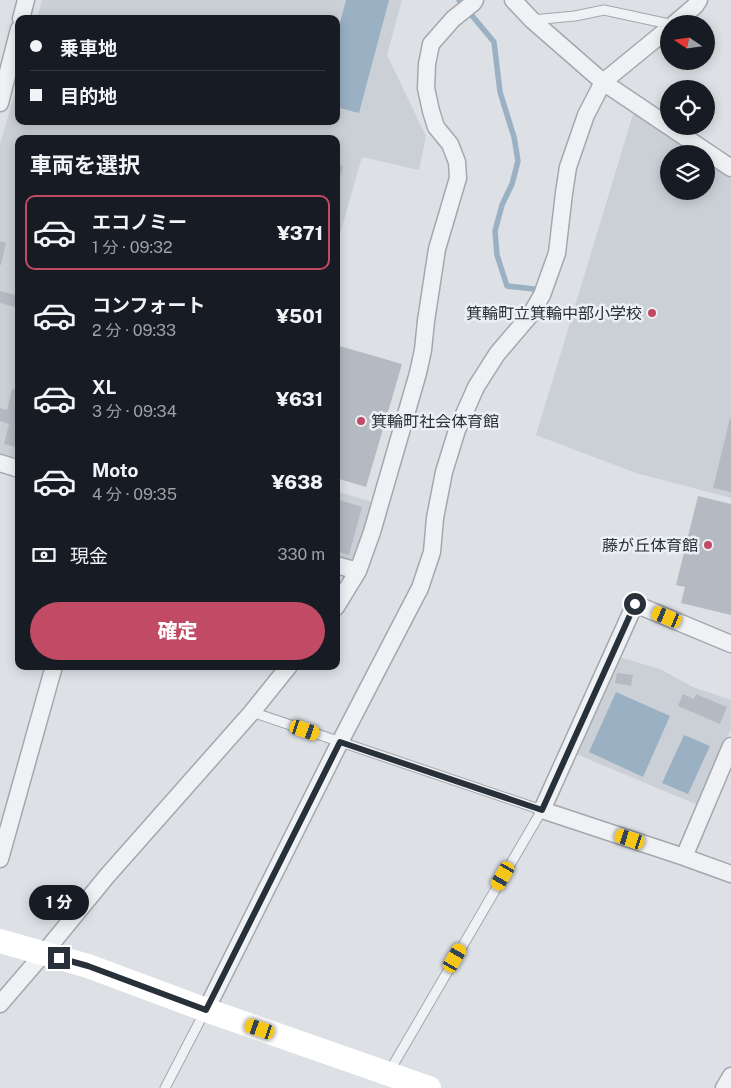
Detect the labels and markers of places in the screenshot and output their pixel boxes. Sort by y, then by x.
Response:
place label: 箕輪町立箕輪中部小学校 [466,304,642,323]
marker: 箕輪町立箕輪中部小学校 [646,307,658,319]
place label: 箕輪町社会体育館 [371,412,499,431]
marker: 箕輪町社会体育館 [355,415,367,427]
place label: 藤が丘体育館 [602,536,698,555]
marker: 藤が丘体育館 [702,539,714,551]

